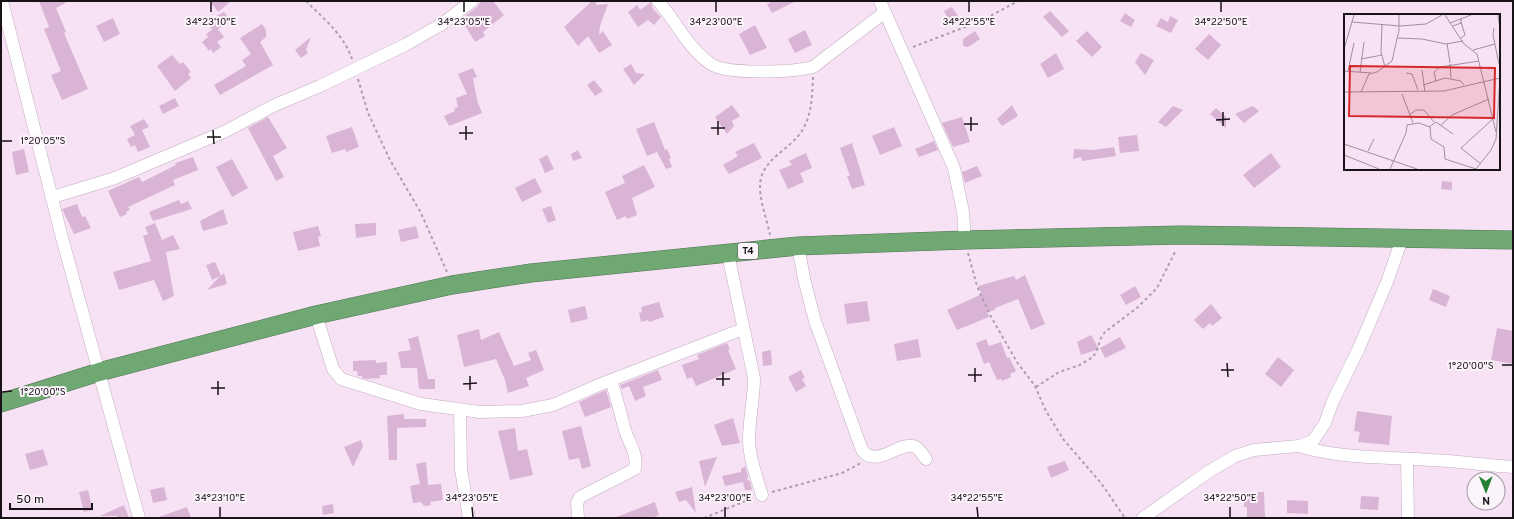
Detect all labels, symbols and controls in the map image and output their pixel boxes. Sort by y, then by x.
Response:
inset map [1344,14,1500,170]
text: 34°23'10"E [186,16,236,29]
text: 34°23'05"E [437,16,491,29]
text: 34°23'00"E [689,16,743,29]
text: 34°22'55"E [942,16,996,29]
text: 34°22'50"E [1194,16,1248,29]
text: 1°20'05"S [20,135,66,148]
road number: T4 [738,243,758,259]
text: 1°20'00"S [1448,360,1494,373]
text: 1°20'00"S [20,386,66,399]
north arrow [1466,471,1506,511]
scale bar [10,485,92,511]
text: 50 m [16,492,44,508]
text: 34°23'10"E [195,492,245,505]
text: 34°23'05"E [445,492,499,505]
text: 34°23'00"E [698,492,752,505]
text: 34°22'55"E [950,492,1004,505]
text: 34°22'50"E [1203,492,1257,505]
text: N [1482,493,1490,507]

